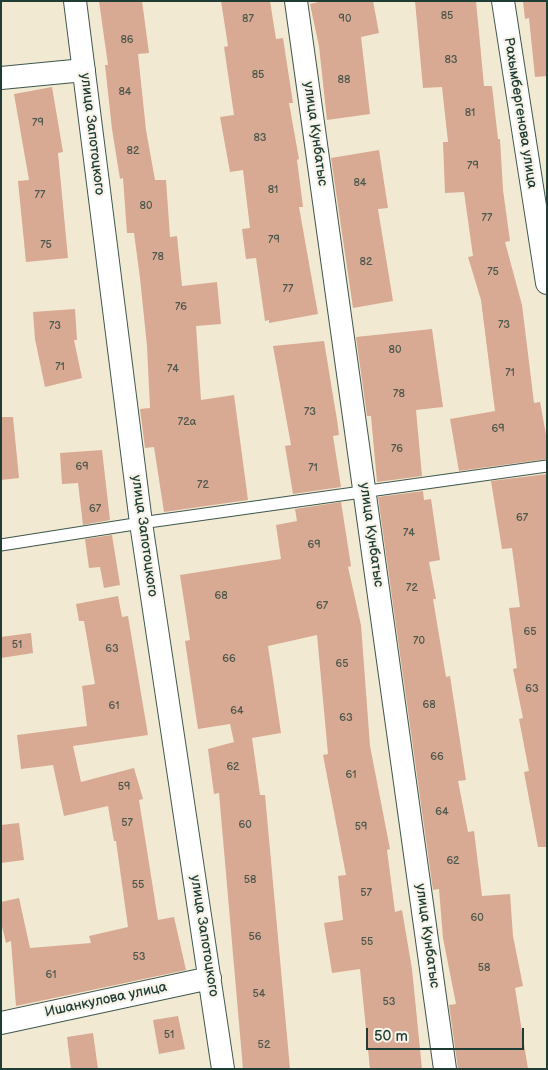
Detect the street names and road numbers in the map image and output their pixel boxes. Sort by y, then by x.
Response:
street label: Рахымбергенова улица [500,36,540,190]
street label: улица Запотоцкого [76,72,108,196]
street label: улица Кунбатыс [299,81,331,187]
street label: улица Запотоцкого [127,474,161,598]
street label: улица Кунбатыс [355,482,387,588]
street label: улица Запотоцкого [186,874,222,998]
street label: улица Кунбатыс [411,883,443,989]
street label: Ишанкулова улица [43,979,169,1021]

